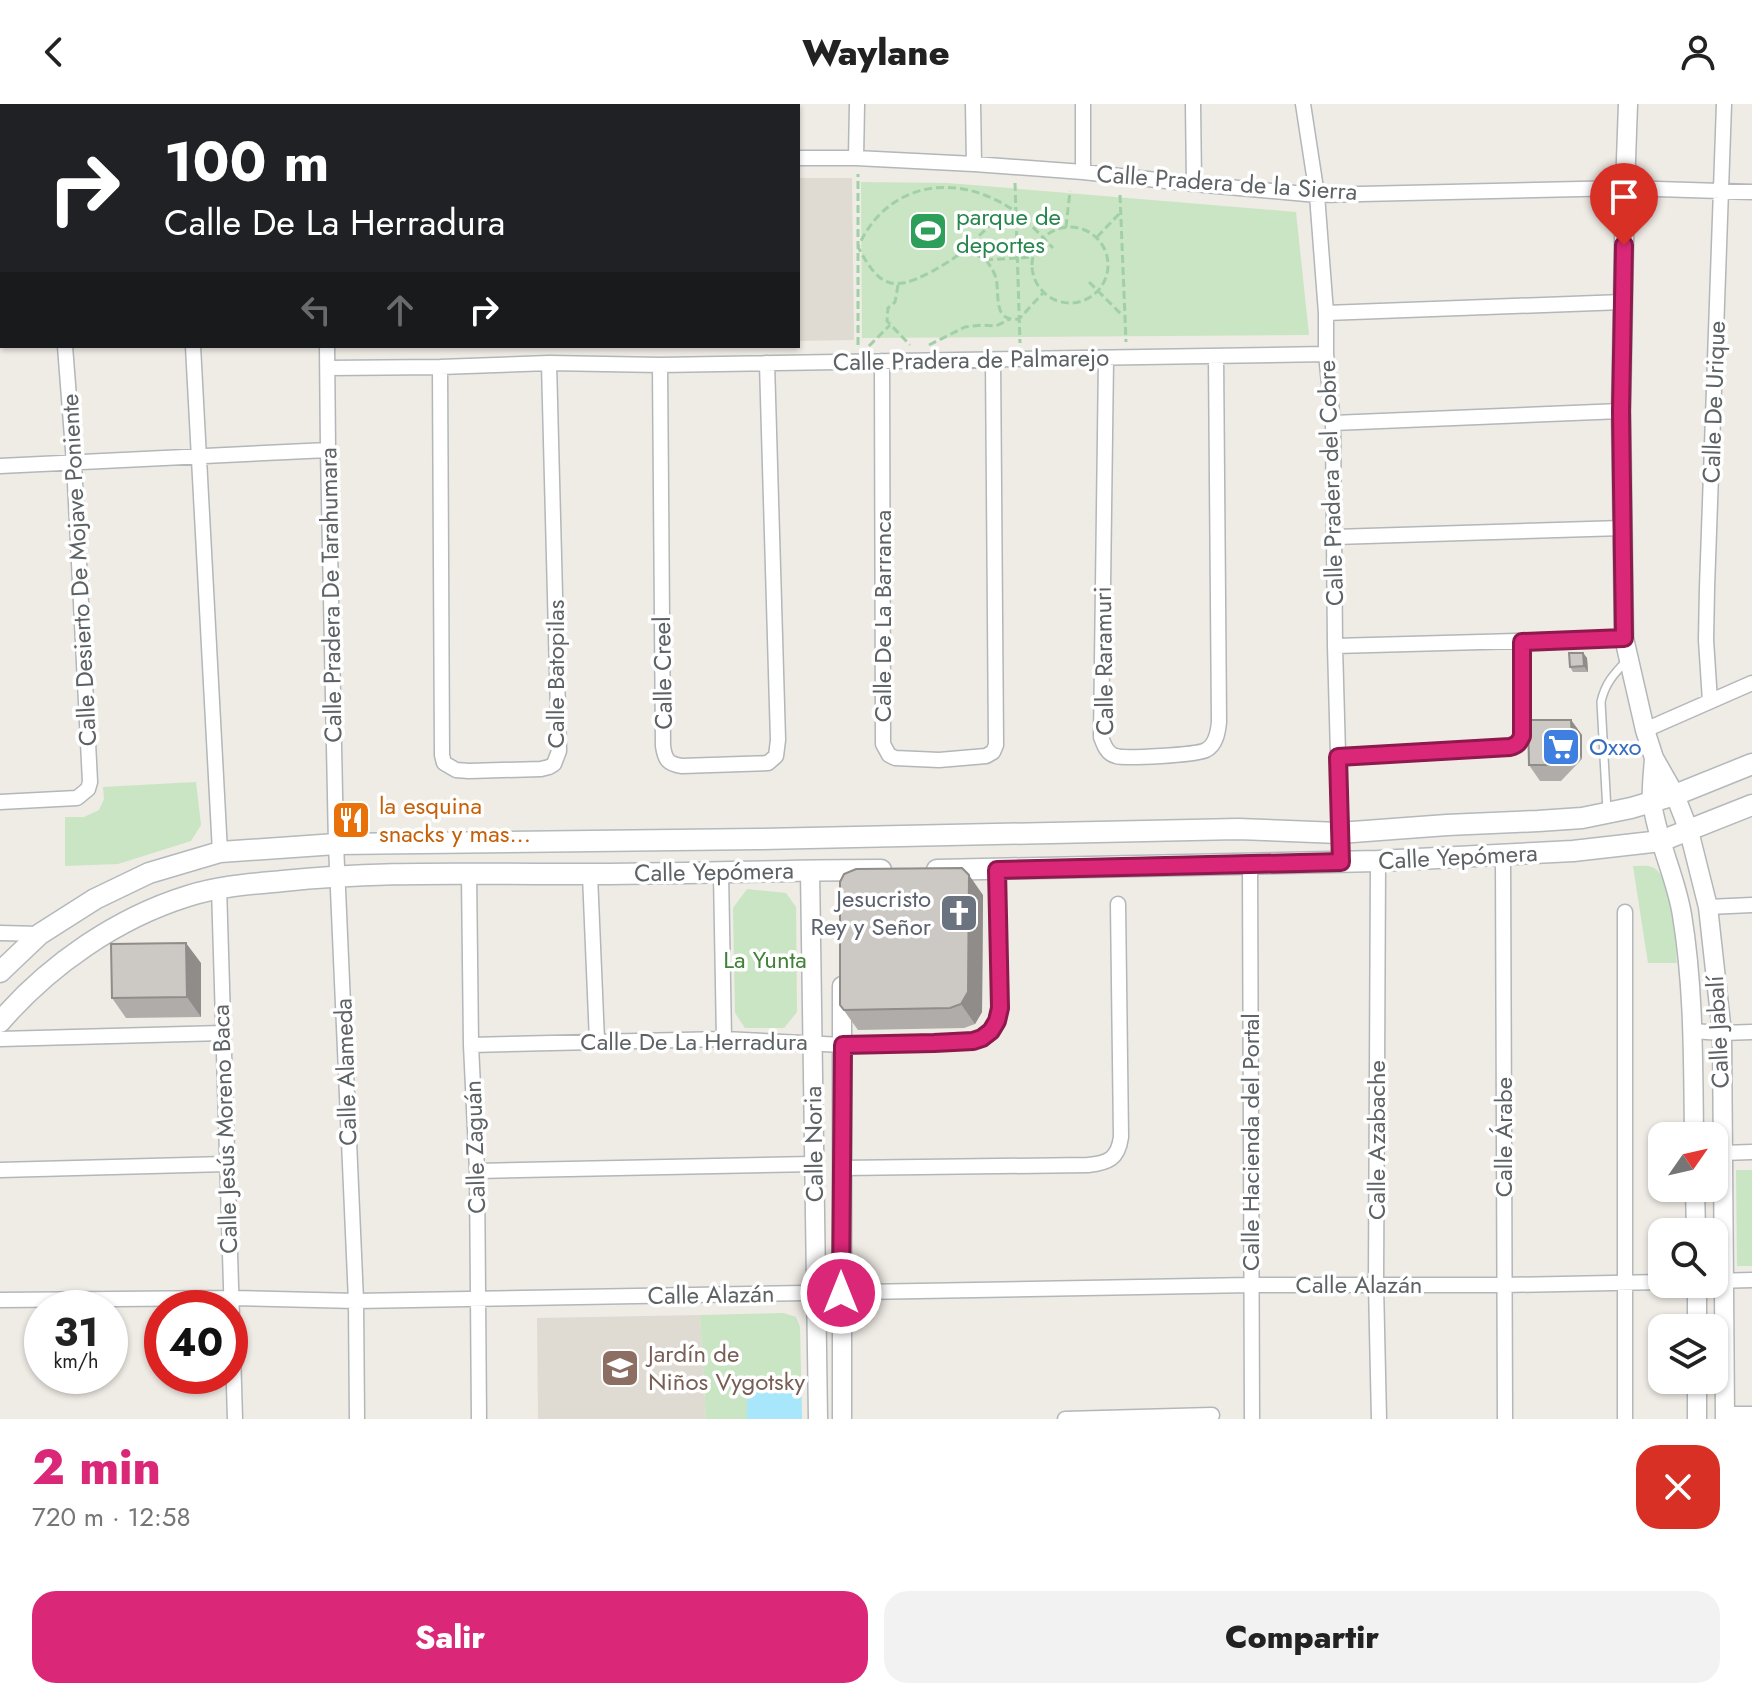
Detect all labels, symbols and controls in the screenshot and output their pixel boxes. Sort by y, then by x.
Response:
text: Waylane [802,26,950,78]
icon: back [32,30,76,74]
icon: person [1676,30,1720,74]
text: 100 m [164,121,329,202]
icon: right [32,136,136,240]
street label: Calle Pradera de la Sierra [1095,156,1359,209]
pin [1590,163,1658,245]
icon: arrive [1602,175,1646,219]
text: Calle De La Herradura [164,196,505,248]
place label: parque de deportes [956,199,1061,262]
sports icon: parque de deportes [907,210,949,252]
icon: left [294,288,338,332]
icon: ahead [378,288,422,332]
icon: right [462,288,506,332]
street label: Calle De Urique [1693,320,1734,484]
street label: Calle Pradera de Palmarejo [833,340,1109,379]
street label: Calle Pradera del Cobre [1309,359,1352,607]
street label: Calle Desierto De Mojave Poniente [52,393,105,747]
street label: Calle Pradera De Tarahumara [310,447,351,743]
street label: Calle De La Barranca [865,510,900,722]
street label: Calle Raramuri [1085,586,1122,736]
street label: Calle Batopilas [538,599,573,749]
street label: Calle Creel [644,616,681,730]
supermarket icon: Oxxo [1540,726,1582,768]
place label: Oxxo [1589,729,1642,764]
place label: la esquina snacks y mas... [379,788,531,851]
restaurant icon: la esquina snacks y mas... [330,799,372,841]
street label: Calle Yepómera [1377,835,1539,878]
street label: Calle Yepómera [634,853,794,890]
place label: Jesucristo Rey y Señor [811,881,932,944]
church icon: Jesucristo Rey y Señor [938,892,980,934]
park label: La Yunta [723,942,807,977]
street label: Calle Jabalí [1697,974,1738,1089]
street label: Calle Alameda [325,998,366,1146]
street label: Calle Jesús Moreno Baca [203,1004,246,1254]
street label: Calle Hacienda del Portal [1233,1013,1268,1271]
street label: Calle De La Herradura [580,1024,808,1059]
street label: Calle Azabache [1359,1060,1394,1220]
street label: Calle Árabe [1486,1077,1521,1197]
street label: Calle Zaguán [455,1080,494,1214]
street label: Calle Noria [795,1086,832,1202]
north arrow [1648,1122,1728,1202]
map controls [1648,1122,1728,1394]
button: search [1648,1218,1728,1298]
position arrow [799,1251,883,1335]
street label: Calle Alazán [1296,1267,1422,1302]
street label: Calle Alazán [647,1276,775,1313]
speed limit sign: 40 [144,1290,248,1394]
text: 31 [53,1303,99,1361]
button: layers [1648,1314,1728,1394]
place label: Jardín de Niños Vygotsky [645,1336,806,1399]
text: km/h [53,1347,99,1376]
school or university icon: Jardín de Niños Vygotsky [599,1347,641,1389]
text: 2 min [32,1433,161,1502]
button: close [1636,1445,1720,1529]
text: 720 m · 12:58 [32,1498,191,1536]
button: Salir [32,1591,868,1683]
button: Compartir [884,1591,1720,1683]

